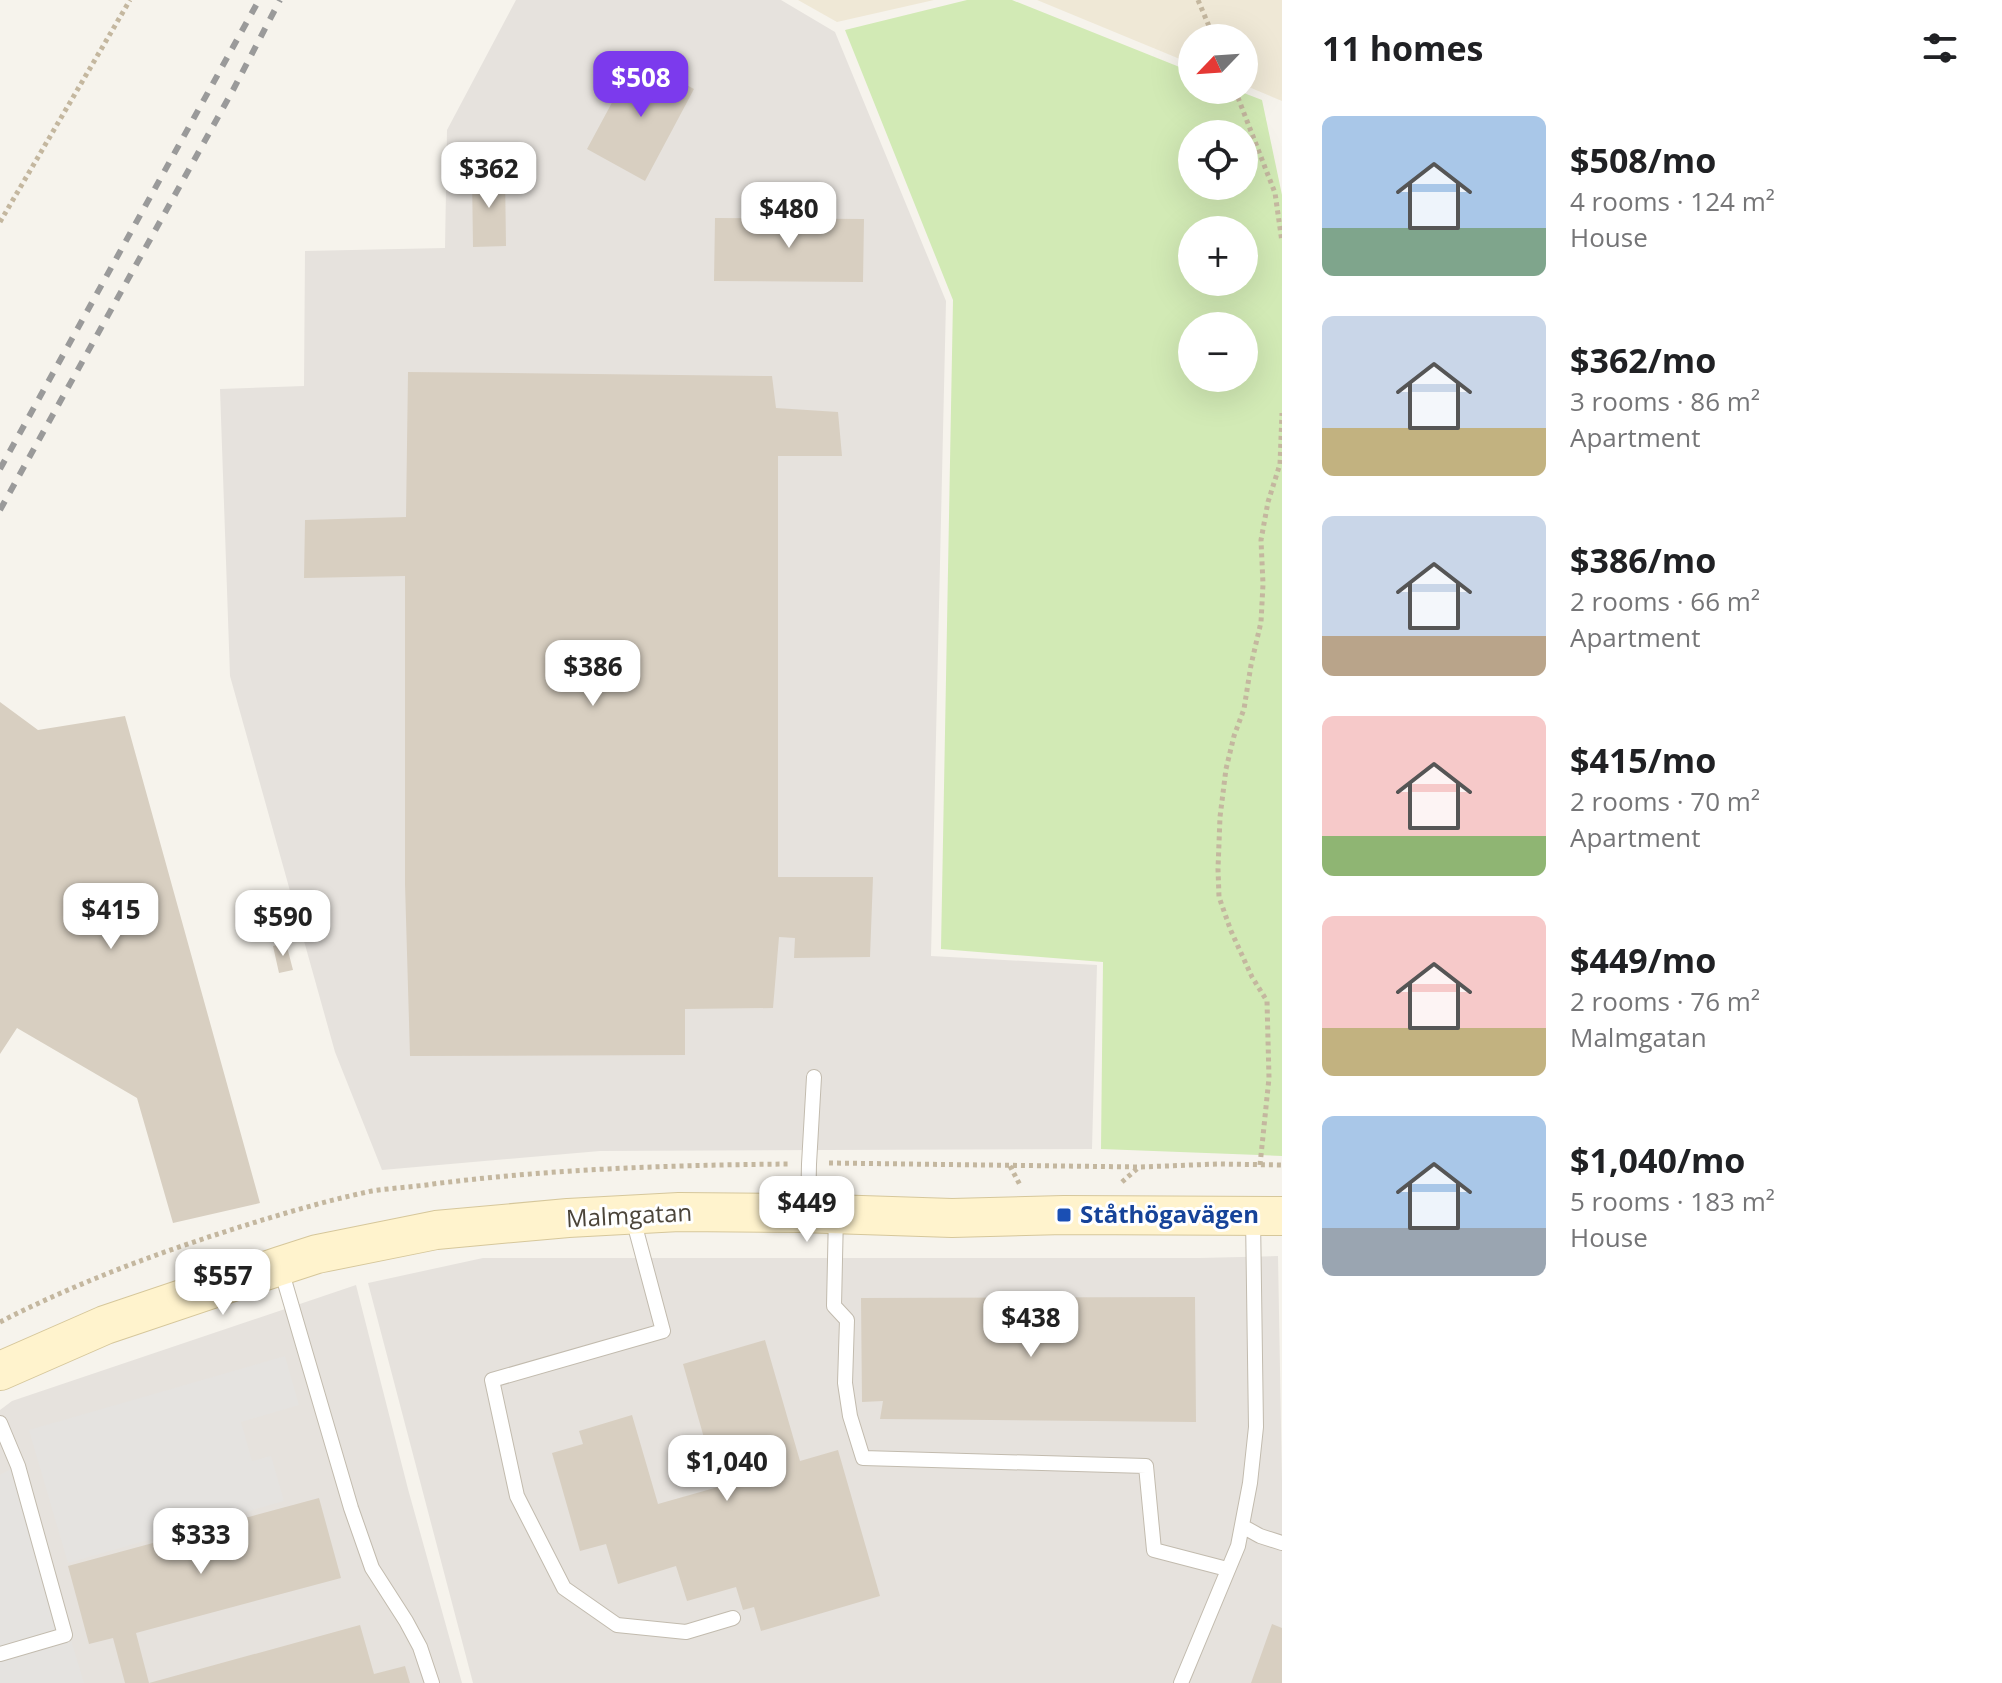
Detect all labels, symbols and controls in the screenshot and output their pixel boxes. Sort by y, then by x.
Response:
north arrow [1178,24,1258,104]
map controls [1178,24,1258,392]
text: 11 homes [1322,25,1483,71]
icon: filters [1918,26,1962,70]
pin: $508 [594,51,688,119]
text: $508 [611,59,671,95]
button: locate [1178,120,1258,200]
text: $508/mo [1570,137,1716,183]
pin: $362 [442,142,536,210]
icon: home [1386,148,1482,244]
text: $362 [459,150,519,186]
pin: $480 [742,182,836,250]
text: 4 rooms · 124 m² [1570,183,1775,219]
text: $480 [759,190,819,226]
button: + [1178,216,1258,296]
text: House [1570,219,1648,255]
button: − [1178,312,1258,392]
text: $362/mo [1570,337,1716,383]
icon: home [1386,348,1482,444]
text: 3 rooms · 86 m² [1570,383,1760,419]
text: Apartment [1570,419,1701,455]
text: $386/mo [1570,537,1716,583]
icon: home [1386,548,1482,644]
text: 2 rooms · 66 m² [1570,583,1760,619]
text: Apartment [1570,619,1701,655]
pin: $386 [546,640,640,708]
text: $386 [563,648,623,684]
text: $415/mo [1570,737,1716,783]
icon: home [1386,748,1482,844]
text: 2 rooms · 70 m² [1570,783,1760,819]
text: Apartment [1570,819,1701,855]
pin: $415 [64,883,158,951]
pin: $590 [236,890,330,958]
text: $415 [81,891,141,927]
text: $590 [253,898,313,934]
text: $449/mo [1570,937,1716,983]
icon: home [1386,948,1482,1044]
text: 2 rooms · 76 m² [1570,983,1760,1019]
text: Malmgatan [1570,1019,1707,1055]
text: $1,040/mo [1570,1137,1745,1183]
icon: home [1386,1148,1482,1244]
pin: $449 [760,1176,854,1244]
text: 5 rooms · 183 m² [1570,1183,1775,1219]
text: $449 [777,1184,837,1220]
street label: Malmgatan [565,1195,693,1234]
place label: Ståthögavägen [1080,1197,1259,1230]
marker: Ståthögavägen [1055,1206,1073,1224]
text: House [1570,1219,1648,1255]
pin: $557 [176,1249,270,1317]
text: $557 [193,1257,253,1293]
pin: $438 [984,1291,1078,1359]
text: $438 [1001,1299,1061,1335]
pin: $1,040 [662,1435,792,1503]
text: $1,040 [686,1443,768,1479]
pin: $333 [154,1508,248,1576]
text: $333 [171,1516,231,1552]

